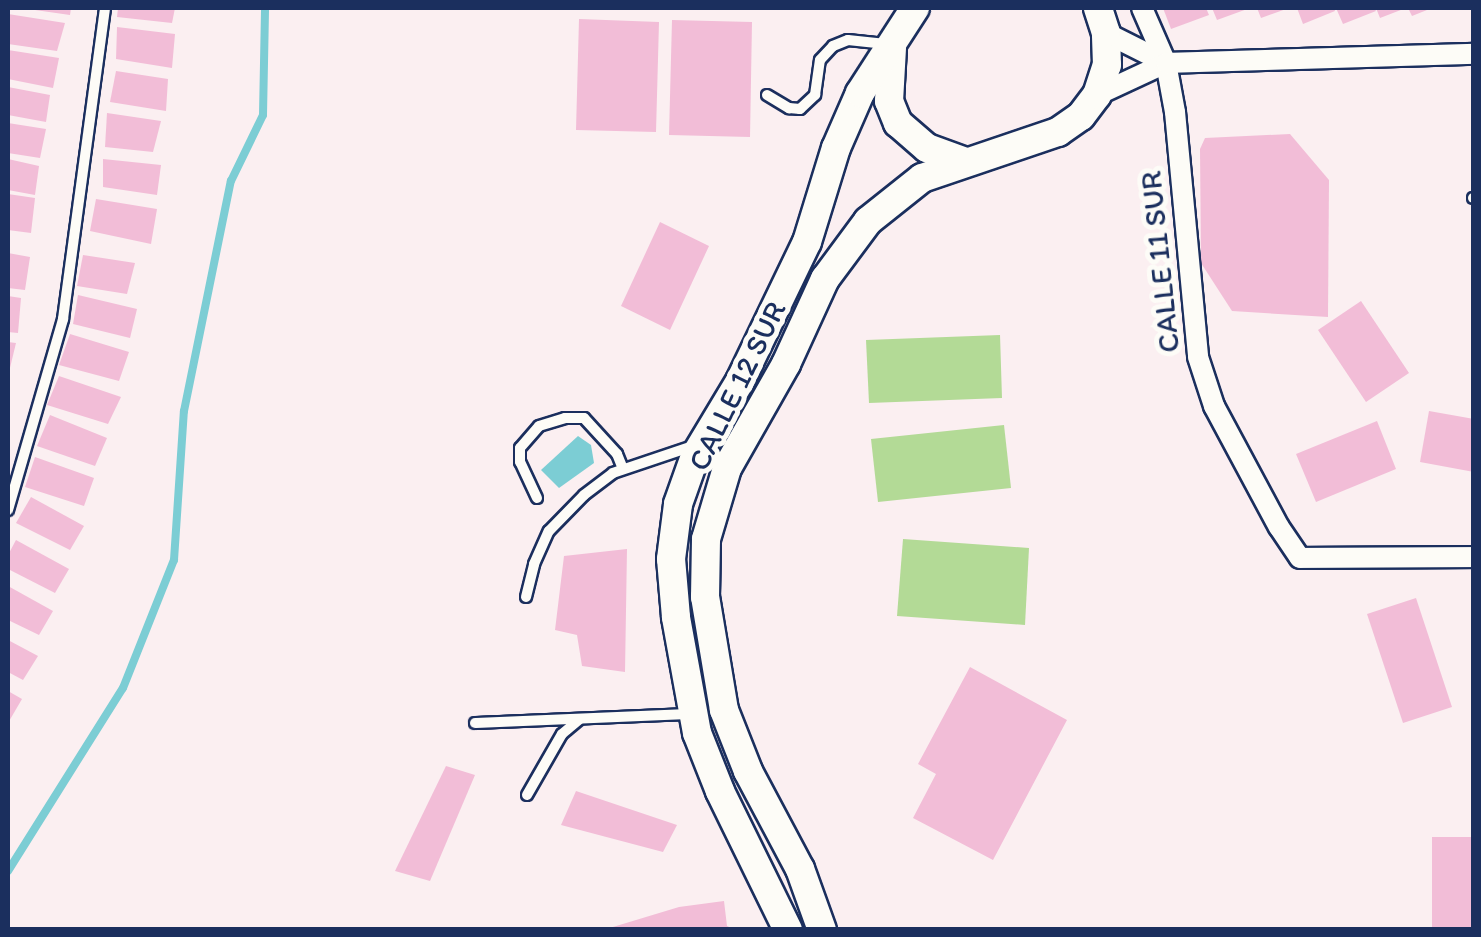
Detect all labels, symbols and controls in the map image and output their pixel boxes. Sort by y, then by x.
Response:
street label: CALLE 11 SUR [1133,169,1187,355]
street label: CALLE 12 SUR [680,295,794,477]

